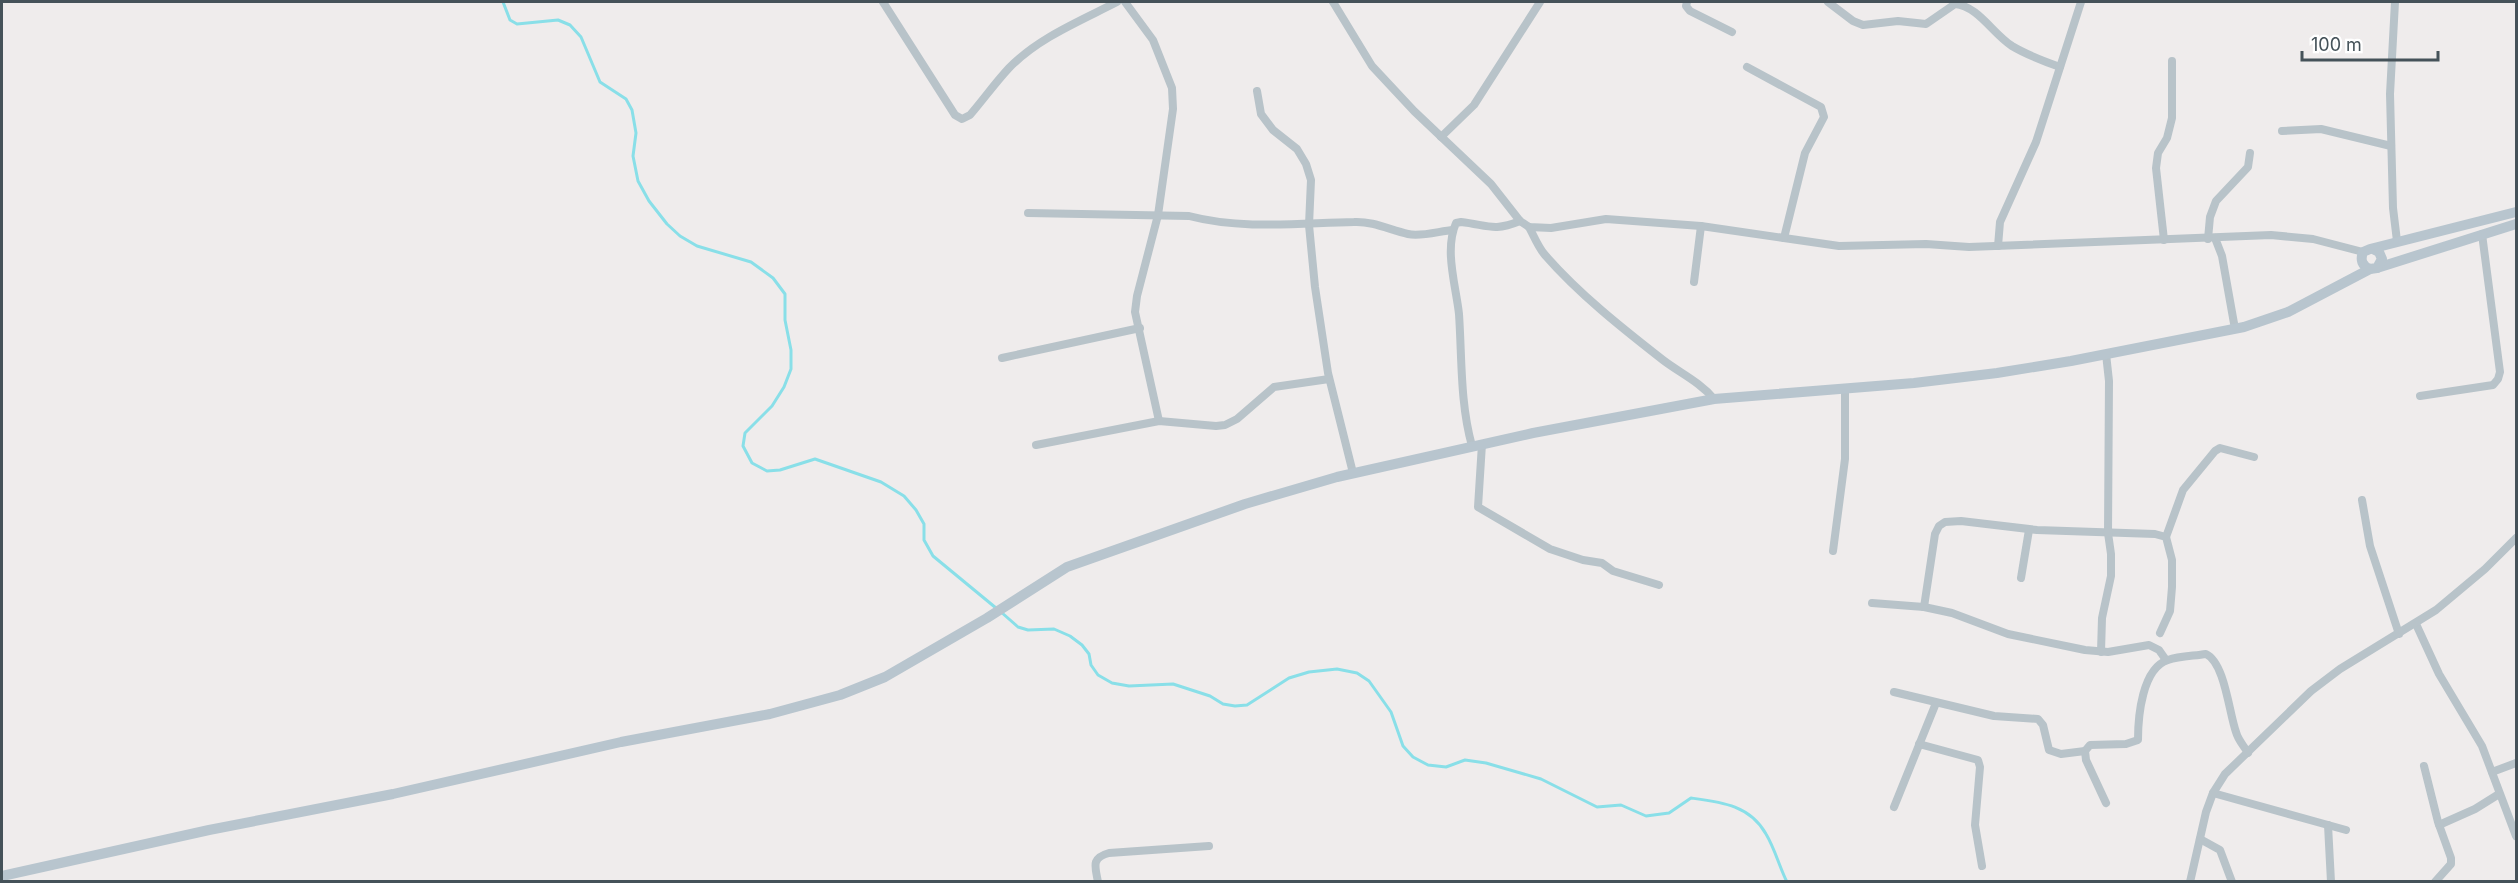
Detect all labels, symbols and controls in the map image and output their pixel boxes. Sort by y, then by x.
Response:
scale bar [2302,24,2438,62]
text: 100 m [2311,34,2362,55]

